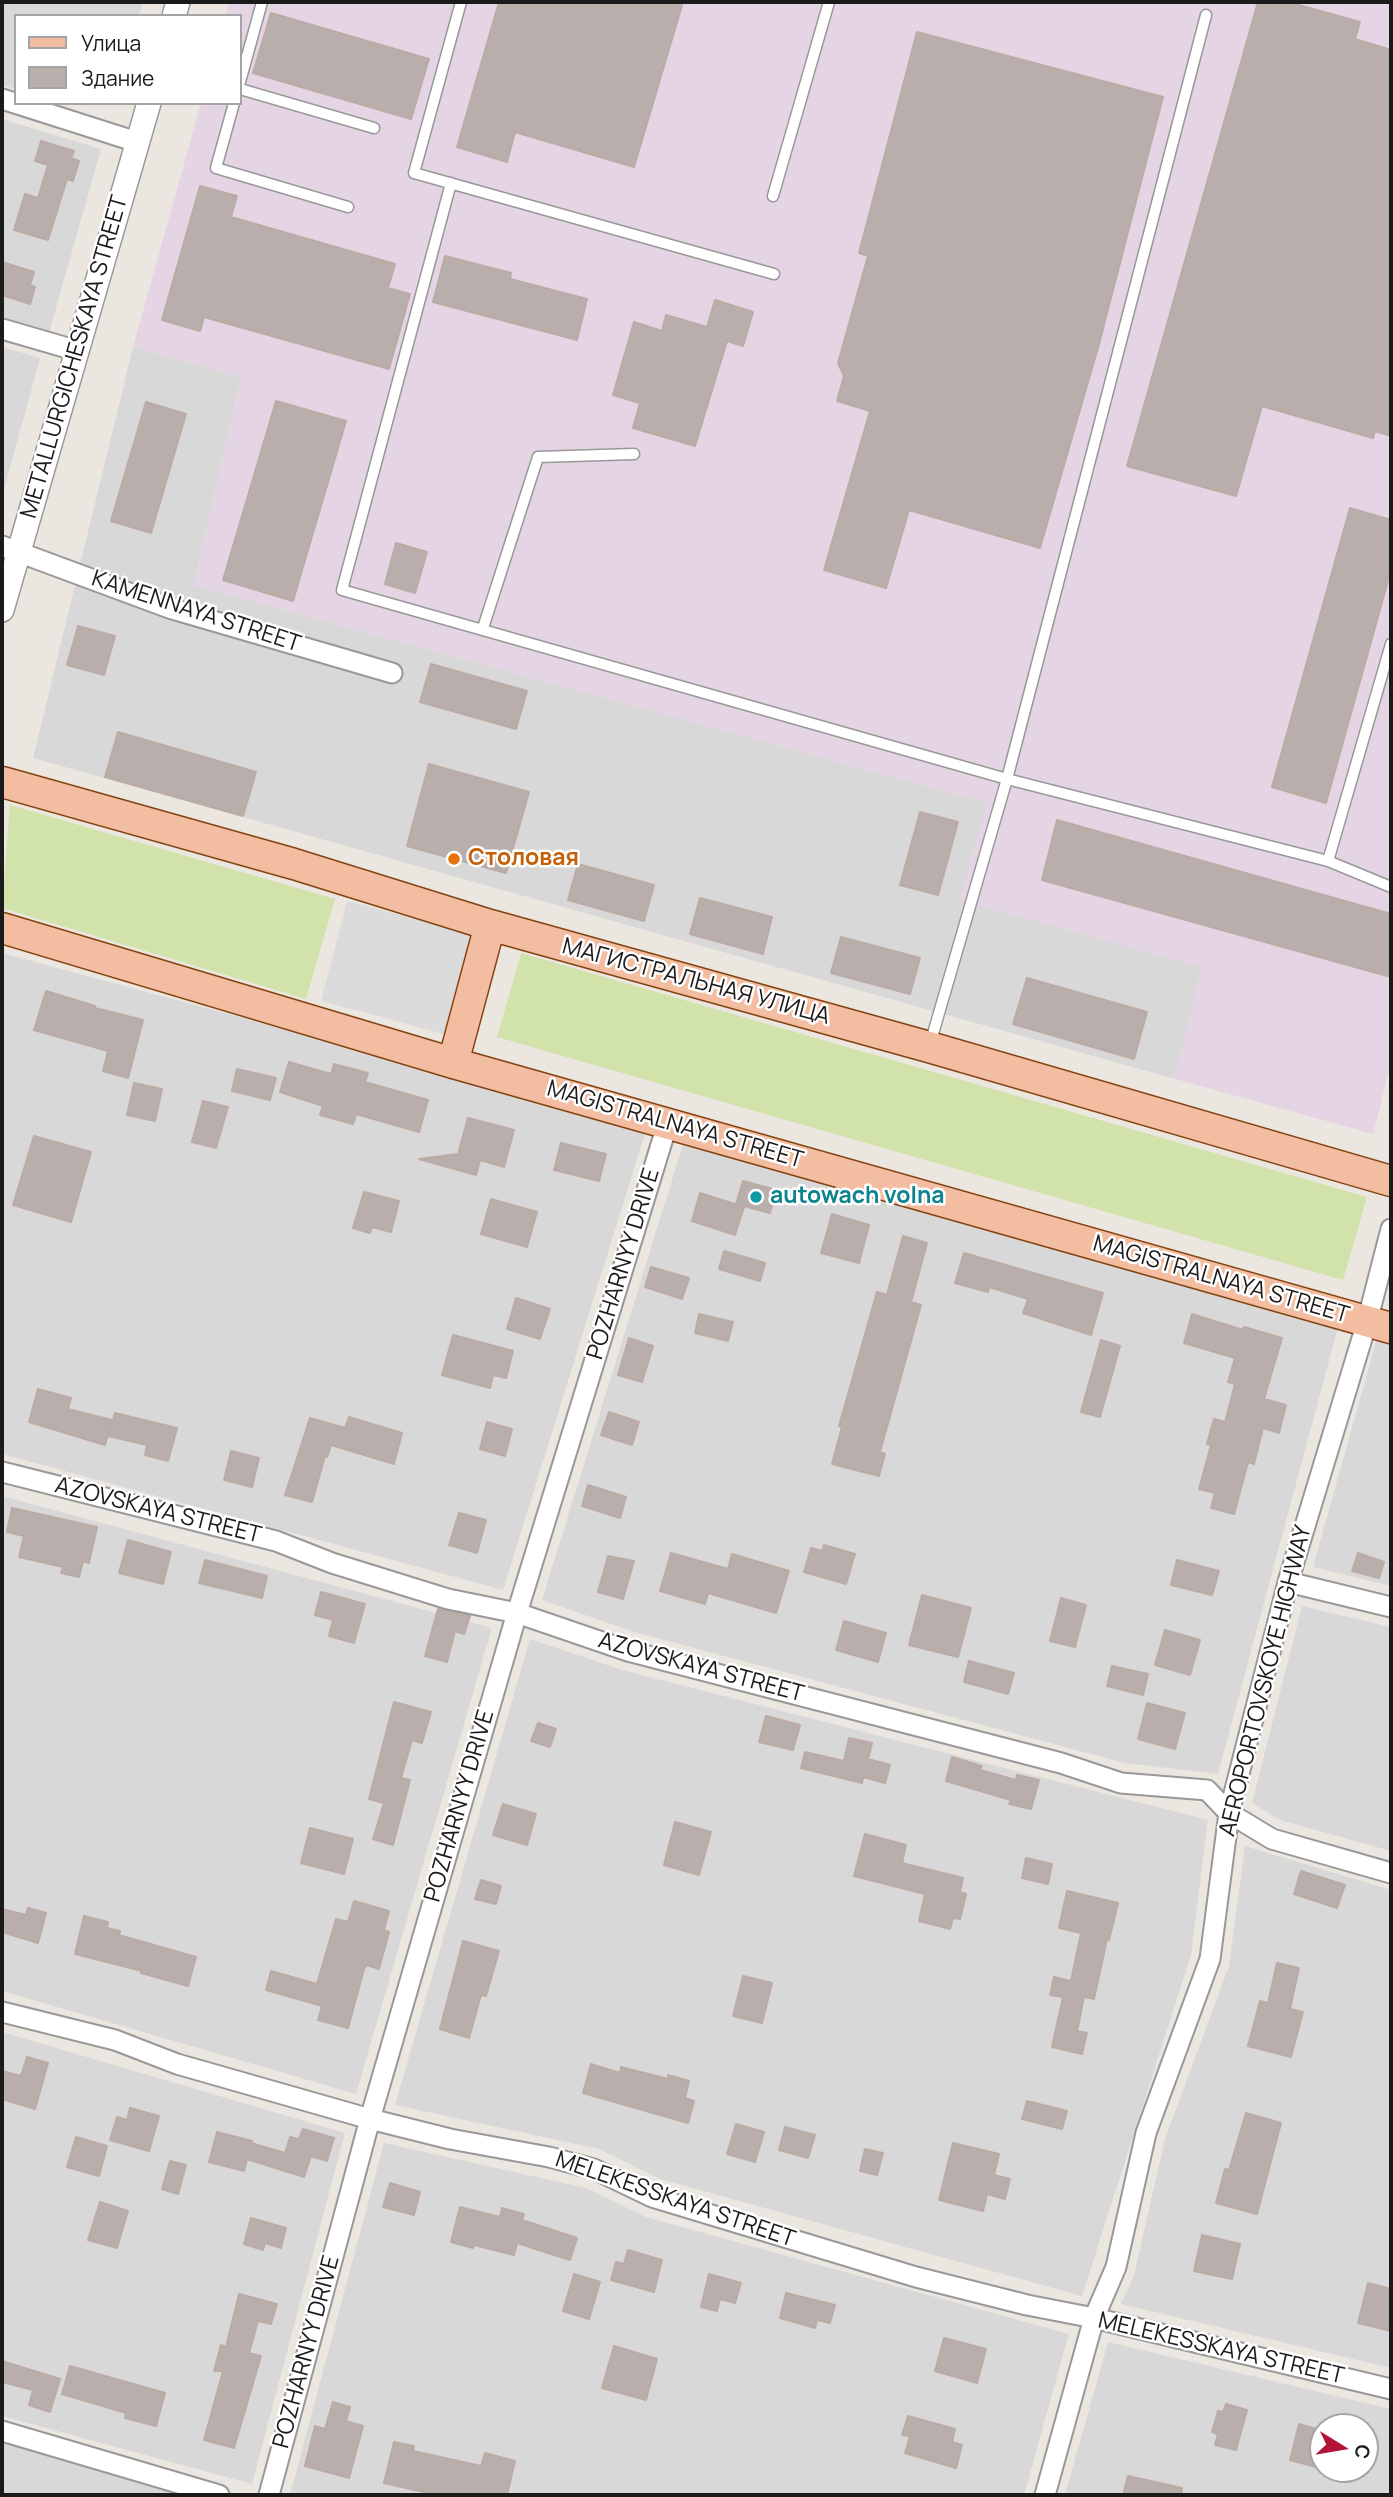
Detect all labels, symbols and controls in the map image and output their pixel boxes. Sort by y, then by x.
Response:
legend [14,14,242,105]
text: Улица [81,29,141,57]
text: Здание [81,64,154,92]
street label: METALLURGICHESKAYA STREET [16,192,134,522]
street label: KAMENNAYA STREET [88,565,304,659]
place label: Столовая [468,845,579,873]
marker: Столовая [446,851,462,867]
street label: МАГИСТРАЛЬНАЯ УЛИЦА [559,933,833,1031]
street label: MAGISTRALNAYA STREET [544,1075,806,1175]
street label: POZHARNYY DRIVE [582,1165,666,1363]
place label: autowach volna [770,1183,945,1211]
marker: autowach volna [748,1189,764,1205]
street label: MAGISTRALNAYA STREET [1090,1230,1352,1330]
street label: AZOVSKAYA STREET [52,1472,264,1550]
street label: AEROPORTOVSKOYE HIGHWAY [1214,1523,1318,1839]
street label: AZOVSKAYA STREET [595,1627,807,1709]
street label: POZHARNYY DRIVE [419,1707,501,1905]
street label: MELEKESSKAYA STREET [552,2146,798,2254]
street label: POZHARNYY DRIVE [268,2253,346,2451]
street label: MELEKESSKAYA STREET [1095,2307,1347,2391]
north arrow [1309,2413,1379,2483]
text: С [1349,2442,1377,2461]

